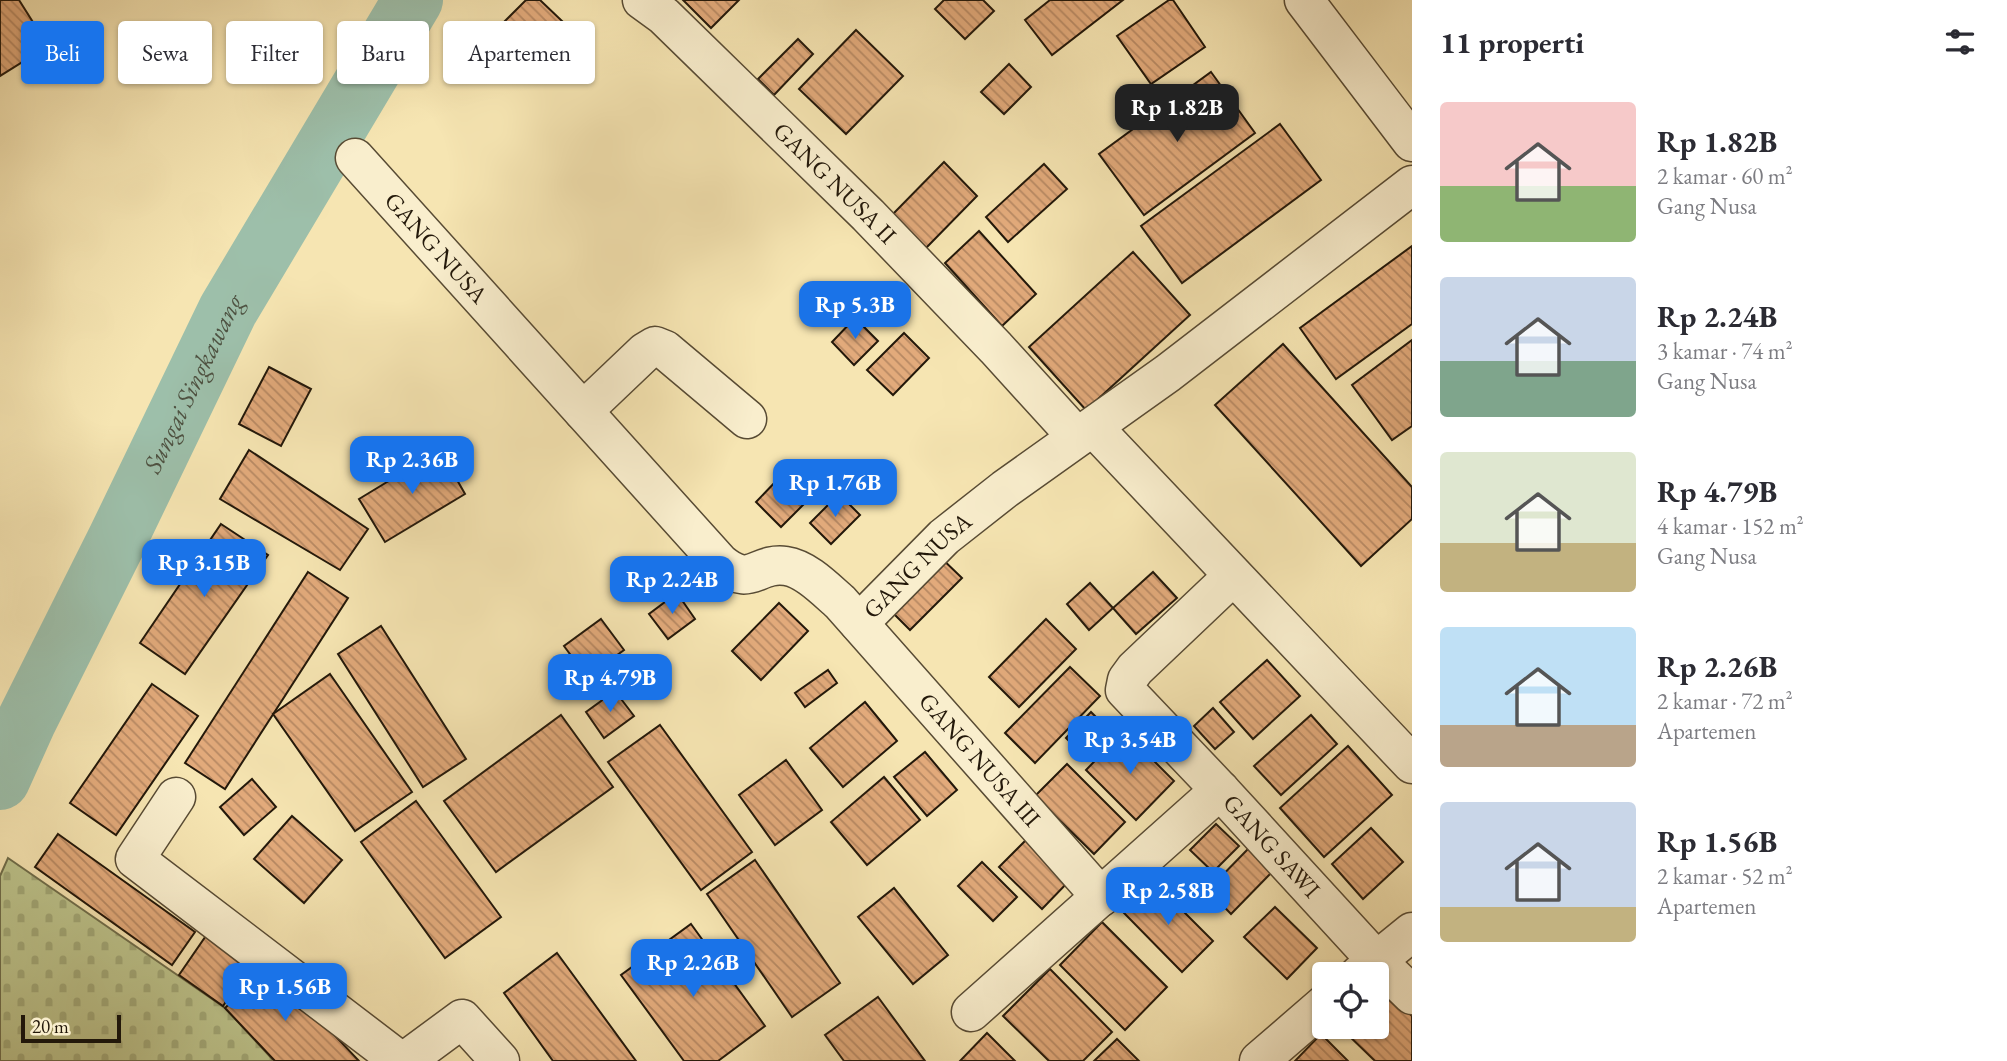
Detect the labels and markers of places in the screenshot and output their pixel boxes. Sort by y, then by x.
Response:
pin: Rp 1.82B [1105,85,1249,144]
pin: Rp 5.3B [790,282,920,341]
pin: Rp 2.36B [340,436,484,496]
pin: Rp 1.76B [763,460,907,519]
pin: Rp 3.15B [132,540,276,599]
pin: Rp 2.24B [600,556,744,616]
pin: Rp 4.79B [538,654,682,714]
pin: Rp 3.54B [1058,716,1202,776]
pin: Rp 2.58B [1096,867,1240,927]
pin: Rp 2.26B [621,940,765,999]
pin: Rp 1.56B [213,964,357,1023]

